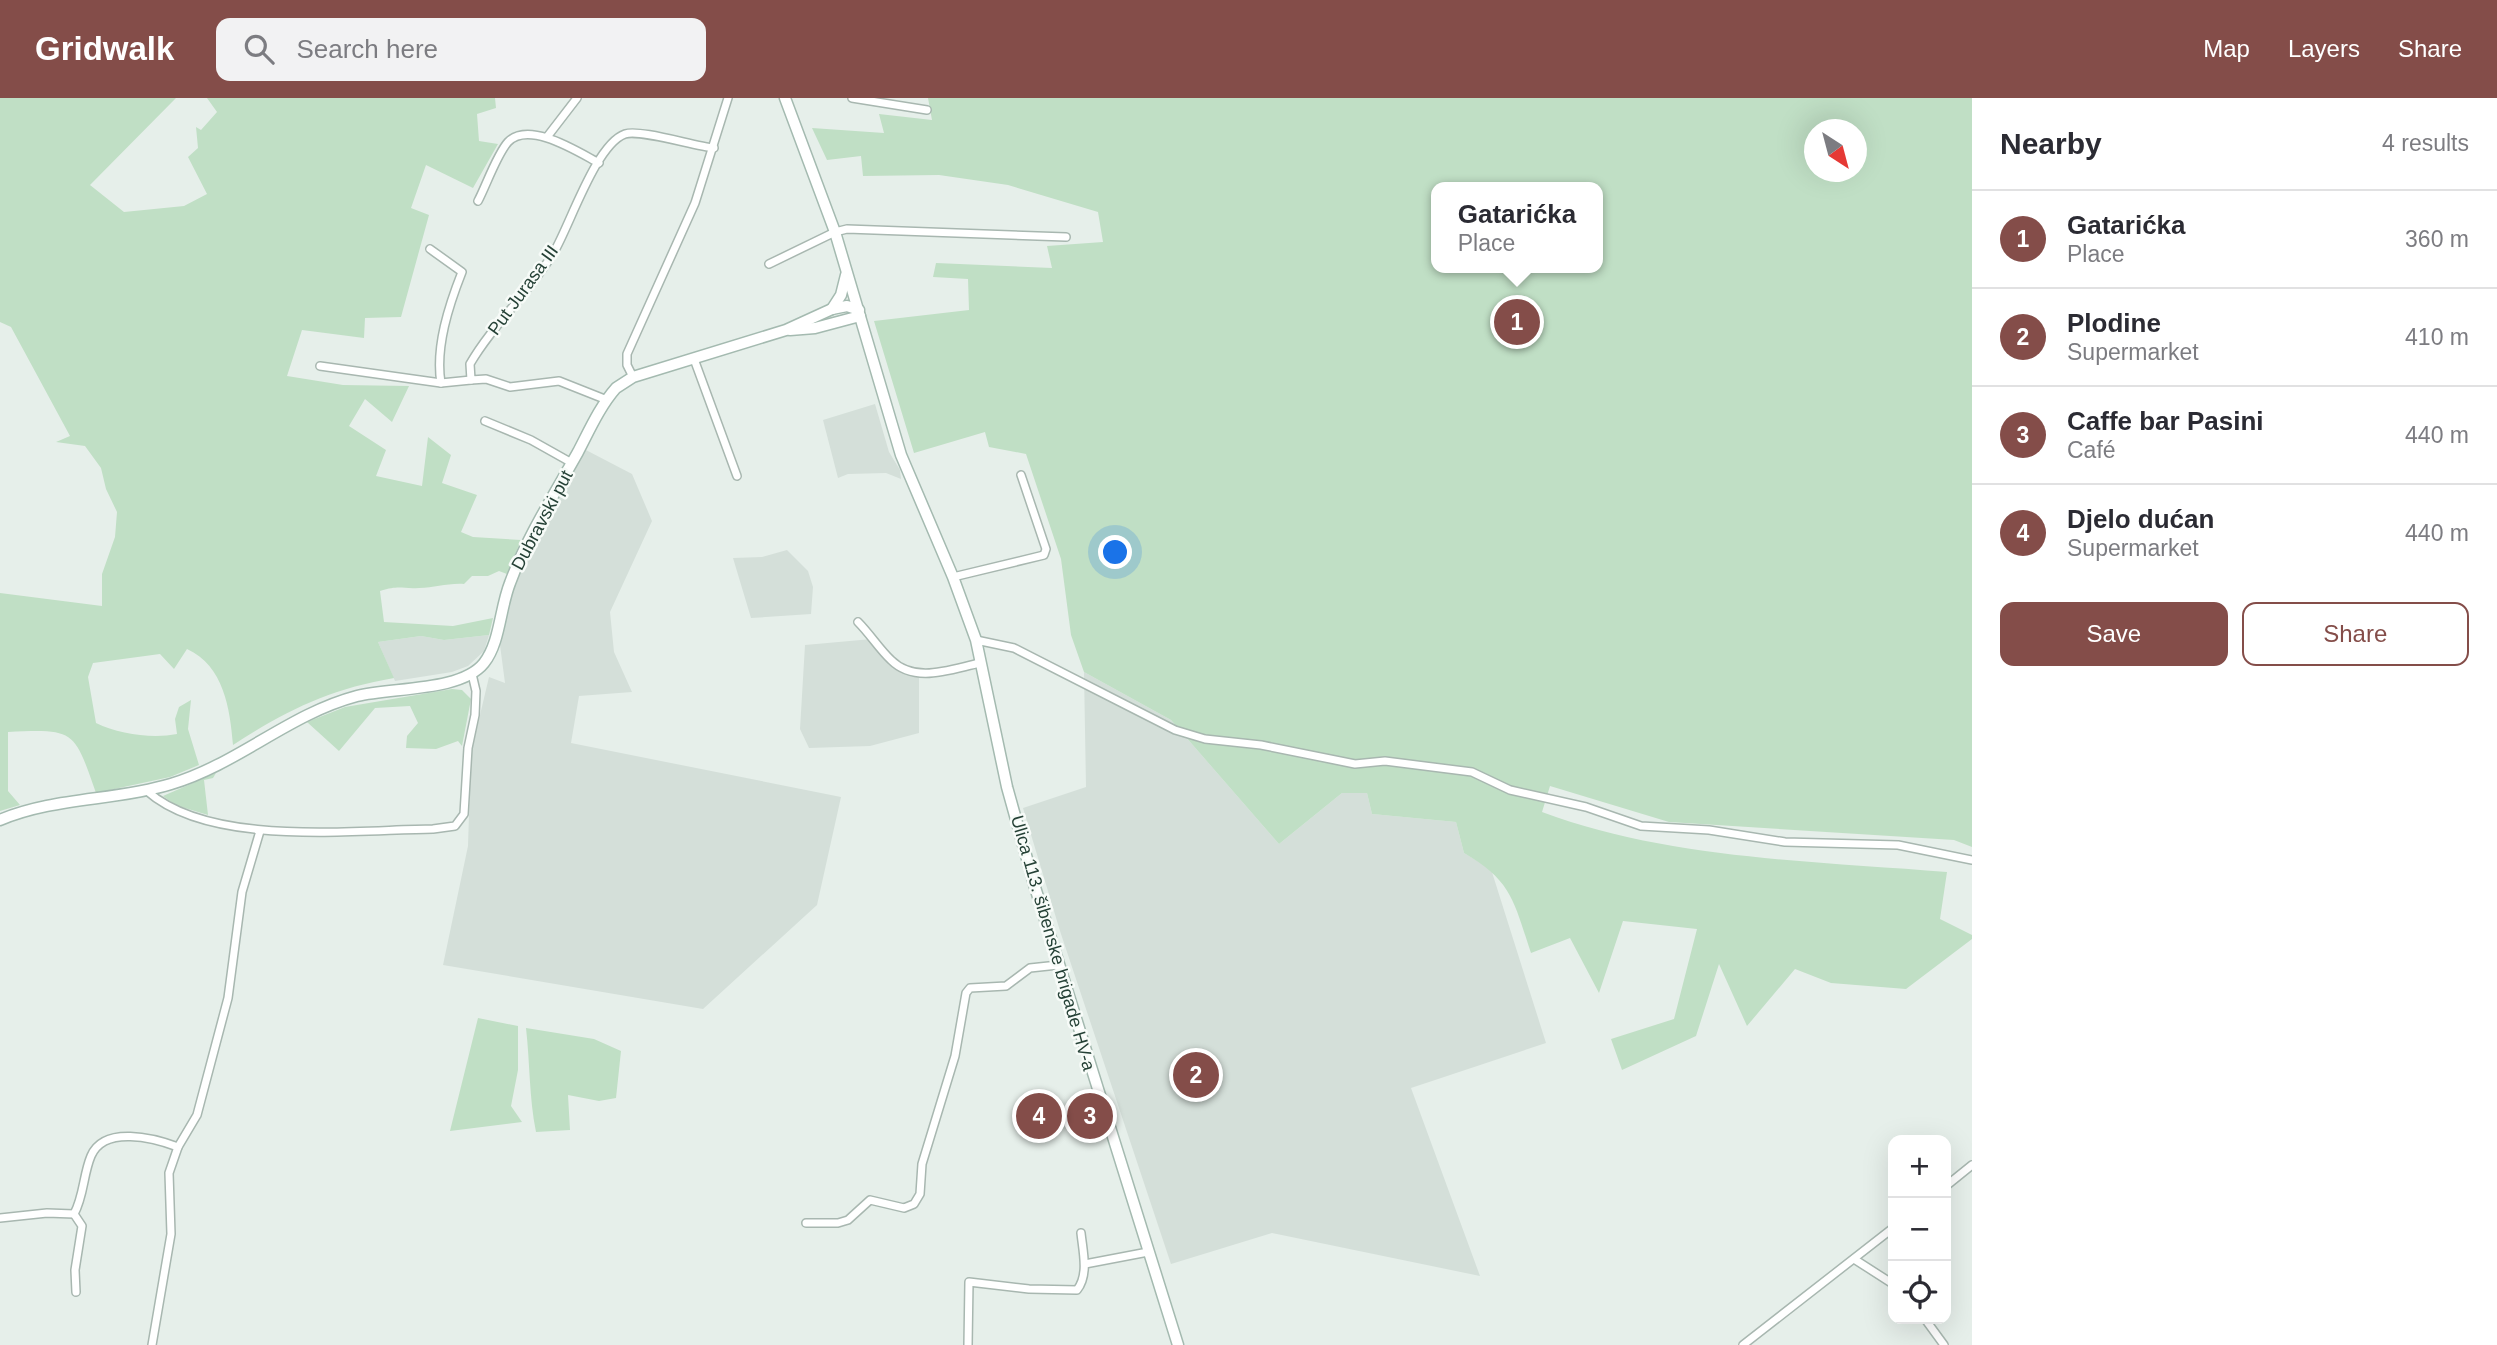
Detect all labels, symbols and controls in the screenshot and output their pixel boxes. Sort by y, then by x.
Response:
search box [216,18,706,81]
text: Gridwalk [35,30,174,67]
icon: search [240,30,278,68]
text: Search here [296,34,438,64]
text: Map [2203,35,2250,62]
text: Layers [2288,35,2360,62]
text: Share [2398,35,2462,62]
north arrow [1804,119,1867,182]
text: Nearby [2000,127,2102,160]
text: 4 results [2382,130,2469,156]
popup [1431,182,1603,273]
text: Gatarićka [1458,199,1576,229]
text: Gatarićka [2067,210,2186,240]
text: 1 [2017,226,2029,252]
text: 360 m [2405,226,2469,252]
text: Place [1458,230,1515,256]
street label: Put Jurasa III [484,241,562,339]
text: Place [2067,241,2125,267]
pin: 1 [1494,296,1540,348]
text: Plodine [2067,308,2161,338]
text: 2 [2017,324,2029,350]
text: 410 m [2405,324,2469,350]
text: Supermarket [2067,339,2199,365]
text: Caffe bar Pasini [2067,406,2264,436]
text: 3 [2017,422,2029,448]
text: 440 m [2405,422,2469,448]
text: Café [2067,437,2116,463]
street label: Dubravski put [507,467,577,573]
text: Djelo dućan [2067,504,2214,534]
text: 4 [2017,520,2029,546]
text: 440 m [2405,520,2469,546]
your location [1098,535,1132,569]
text: Supermarket [2067,535,2199,561]
button: Save [2000,602,2228,666]
button: Share [2242,602,2469,666]
street label: Ulica 113. šibenske brigade HV-a [1007,813,1099,1074]
pin: 2 [1173,1049,1219,1101]
pin: 4 [1016,1090,1062,1142]
pin: 3 [1067,1090,1113,1142]
map controls [1888,1135,1951,1324]
button: + [1888,1135,1951,1198]
button: − [1888,1198,1951,1261]
button: locate [1888,1261,1951,1324]

